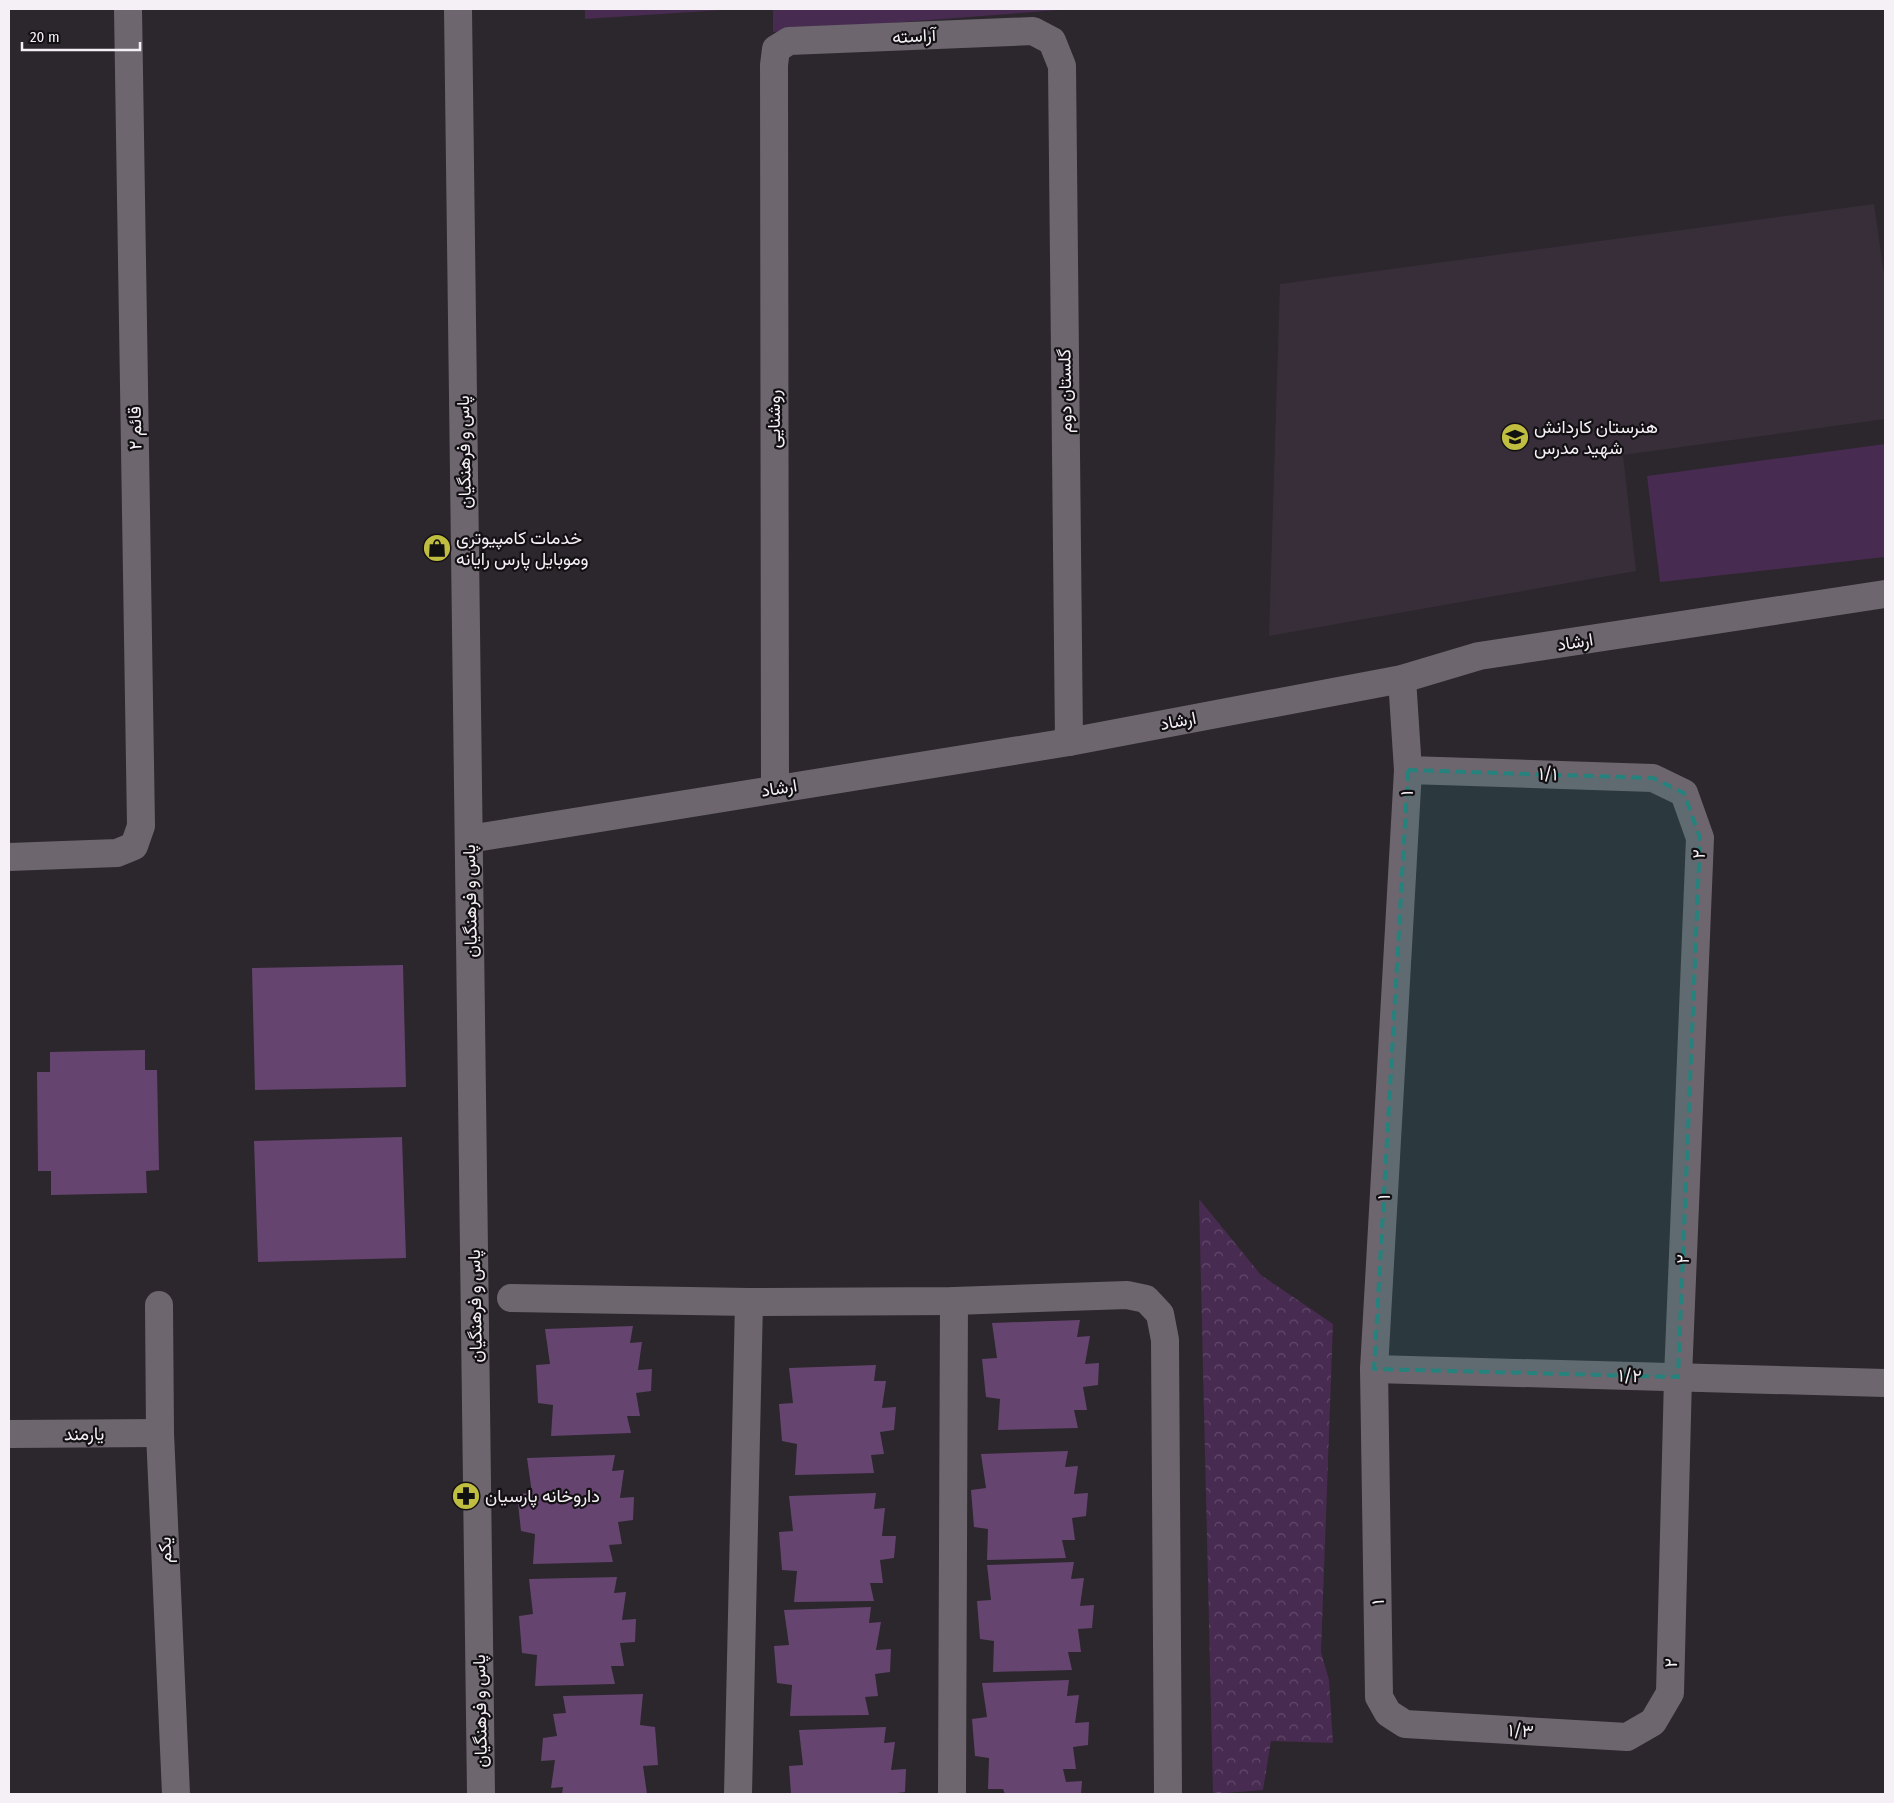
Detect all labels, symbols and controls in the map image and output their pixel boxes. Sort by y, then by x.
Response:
scale bar [22,20,140,52]
street label: آراسته [892,24,938,48]
text: 20 m [30,28,60,46]
street label: گلستان دوم [1053,349,1078,433]
street label: روشنایی [763,390,785,448]
street label: پاس و فرهنگیان [452,395,477,509]
street label: قائم ۲ [124,406,147,450]
place label: هنرستان کاردانش شهید مدرس [1534,416,1658,459]
school or university icon: هنرستان کاردانش شهید مدرس [1500,422,1530,452]
place label: خدمات کامپیوتری وموبایل پارس رایانه [456,527,589,571]
shop icon: خدمات کامپیوتری وموبایل پارس رایانه [422,533,452,563]
street label: ارشاد [1555,628,1595,656]
street label: ارشاد [1158,707,1198,735]
street label: ۱/۱ [1538,763,1558,785]
street label: ارشاد [759,774,799,802]
street label: ۱ [1396,790,1418,796]
street label: پاس و فرهنگیان [458,844,483,958]
street label: ۲ [1688,849,1710,859]
street label: ۱ [1373,1194,1395,1200]
street label: پاس و فرهنگیان [463,1249,488,1363]
street label: ۲ [1672,1254,1694,1264]
street label: ۱/۲ [1618,1365,1642,1387]
street label: یارمند [64,1423,104,1445]
pharmacy icon: داروخانه پارسیان [451,1481,481,1511]
place label: داروخانه پارسیان [485,1485,600,1508]
street label: یکم [154,1536,177,1563]
street label: ۱ [1367,1599,1389,1605]
street label: پاس و فرهنگیان [468,1654,493,1768]
street label: ۲ [1660,1658,1682,1668]
street label: ۱/۳ [1508,1719,1534,1743]

